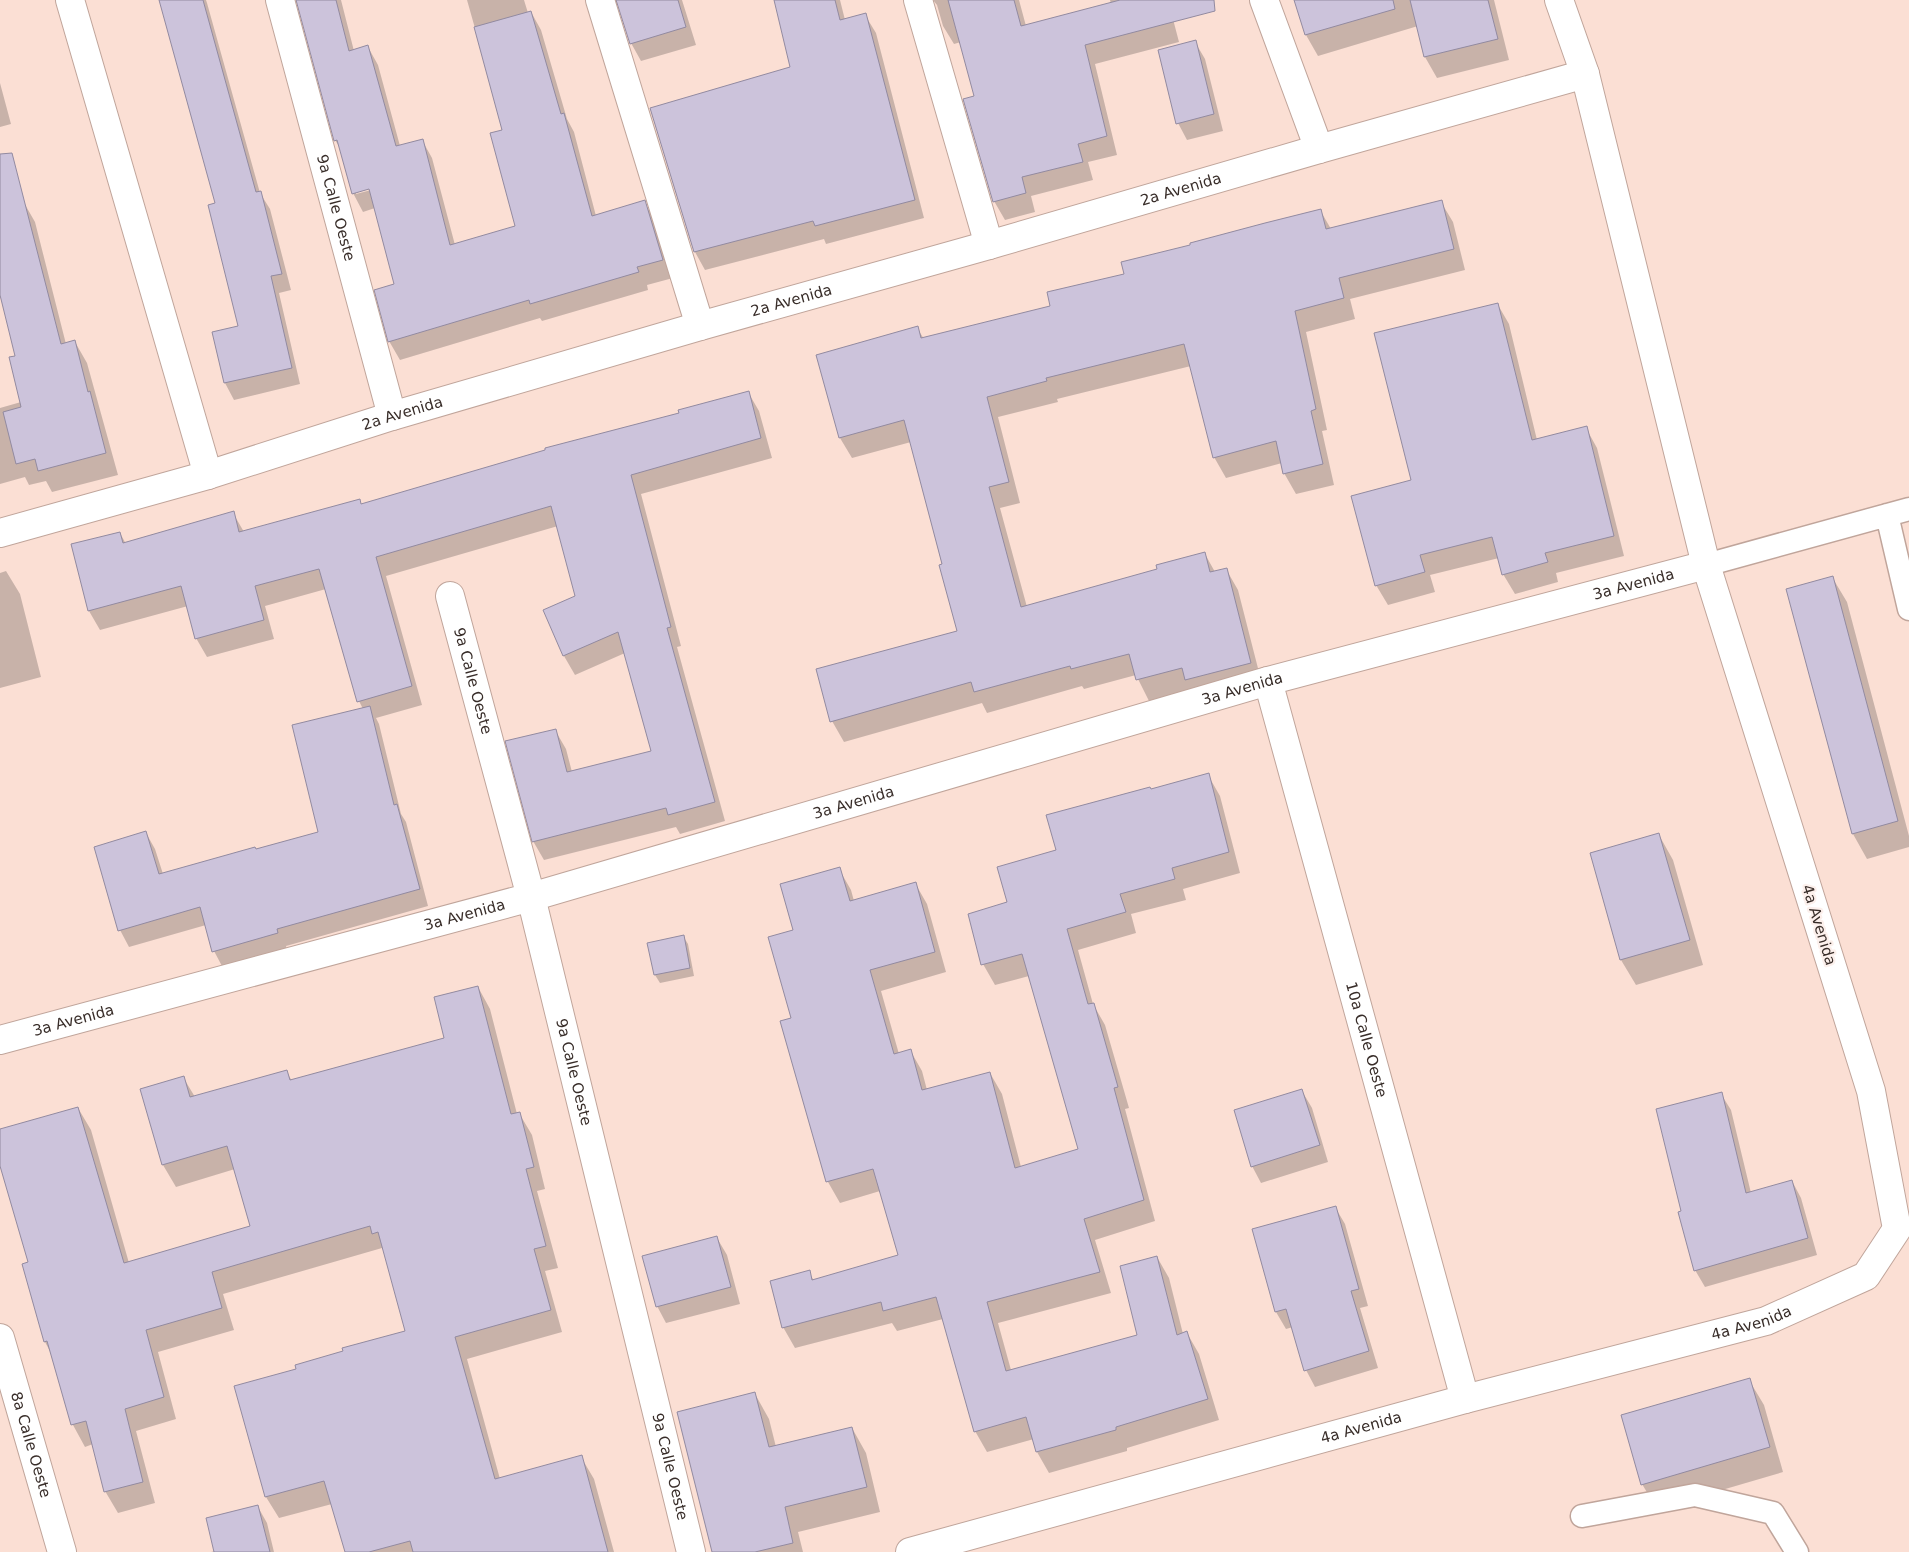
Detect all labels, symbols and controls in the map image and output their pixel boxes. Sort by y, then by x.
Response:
street label: 9a Calle Oeste [313,152,359,263]
street label: 2a Avenida [1138,169,1223,209]
street label: 2a Avenida [749,280,834,320]
street label: 2a Avenida [360,393,445,434]
street label: 3a Avenida [1591,565,1676,604]
street label: 9a Calle Oeste [450,626,496,736]
street label: 3a Avenida [1200,669,1285,709]
street label: 3a Avenida [811,782,896,823]
street label: 4a Avenida [1798,882,1840,968]
street label: 3a Avenida [422,895,507,934]
street label: 10a Calle Oeste [1342,980,1391,1100]
street label: 3a Avenida [31,1001,116,1040]
street label: 9a Calle Oeste [552,1017,596,1128]
street label: 4a Avenida [1709,1302,1794,1344]
street label: 8a Calle Oeste [7,1389,55,1500]
street label: 4a Avenida [1319,1408,1404,1447]
street label: 9a Calle Oeste [648,1411,692,1522]

